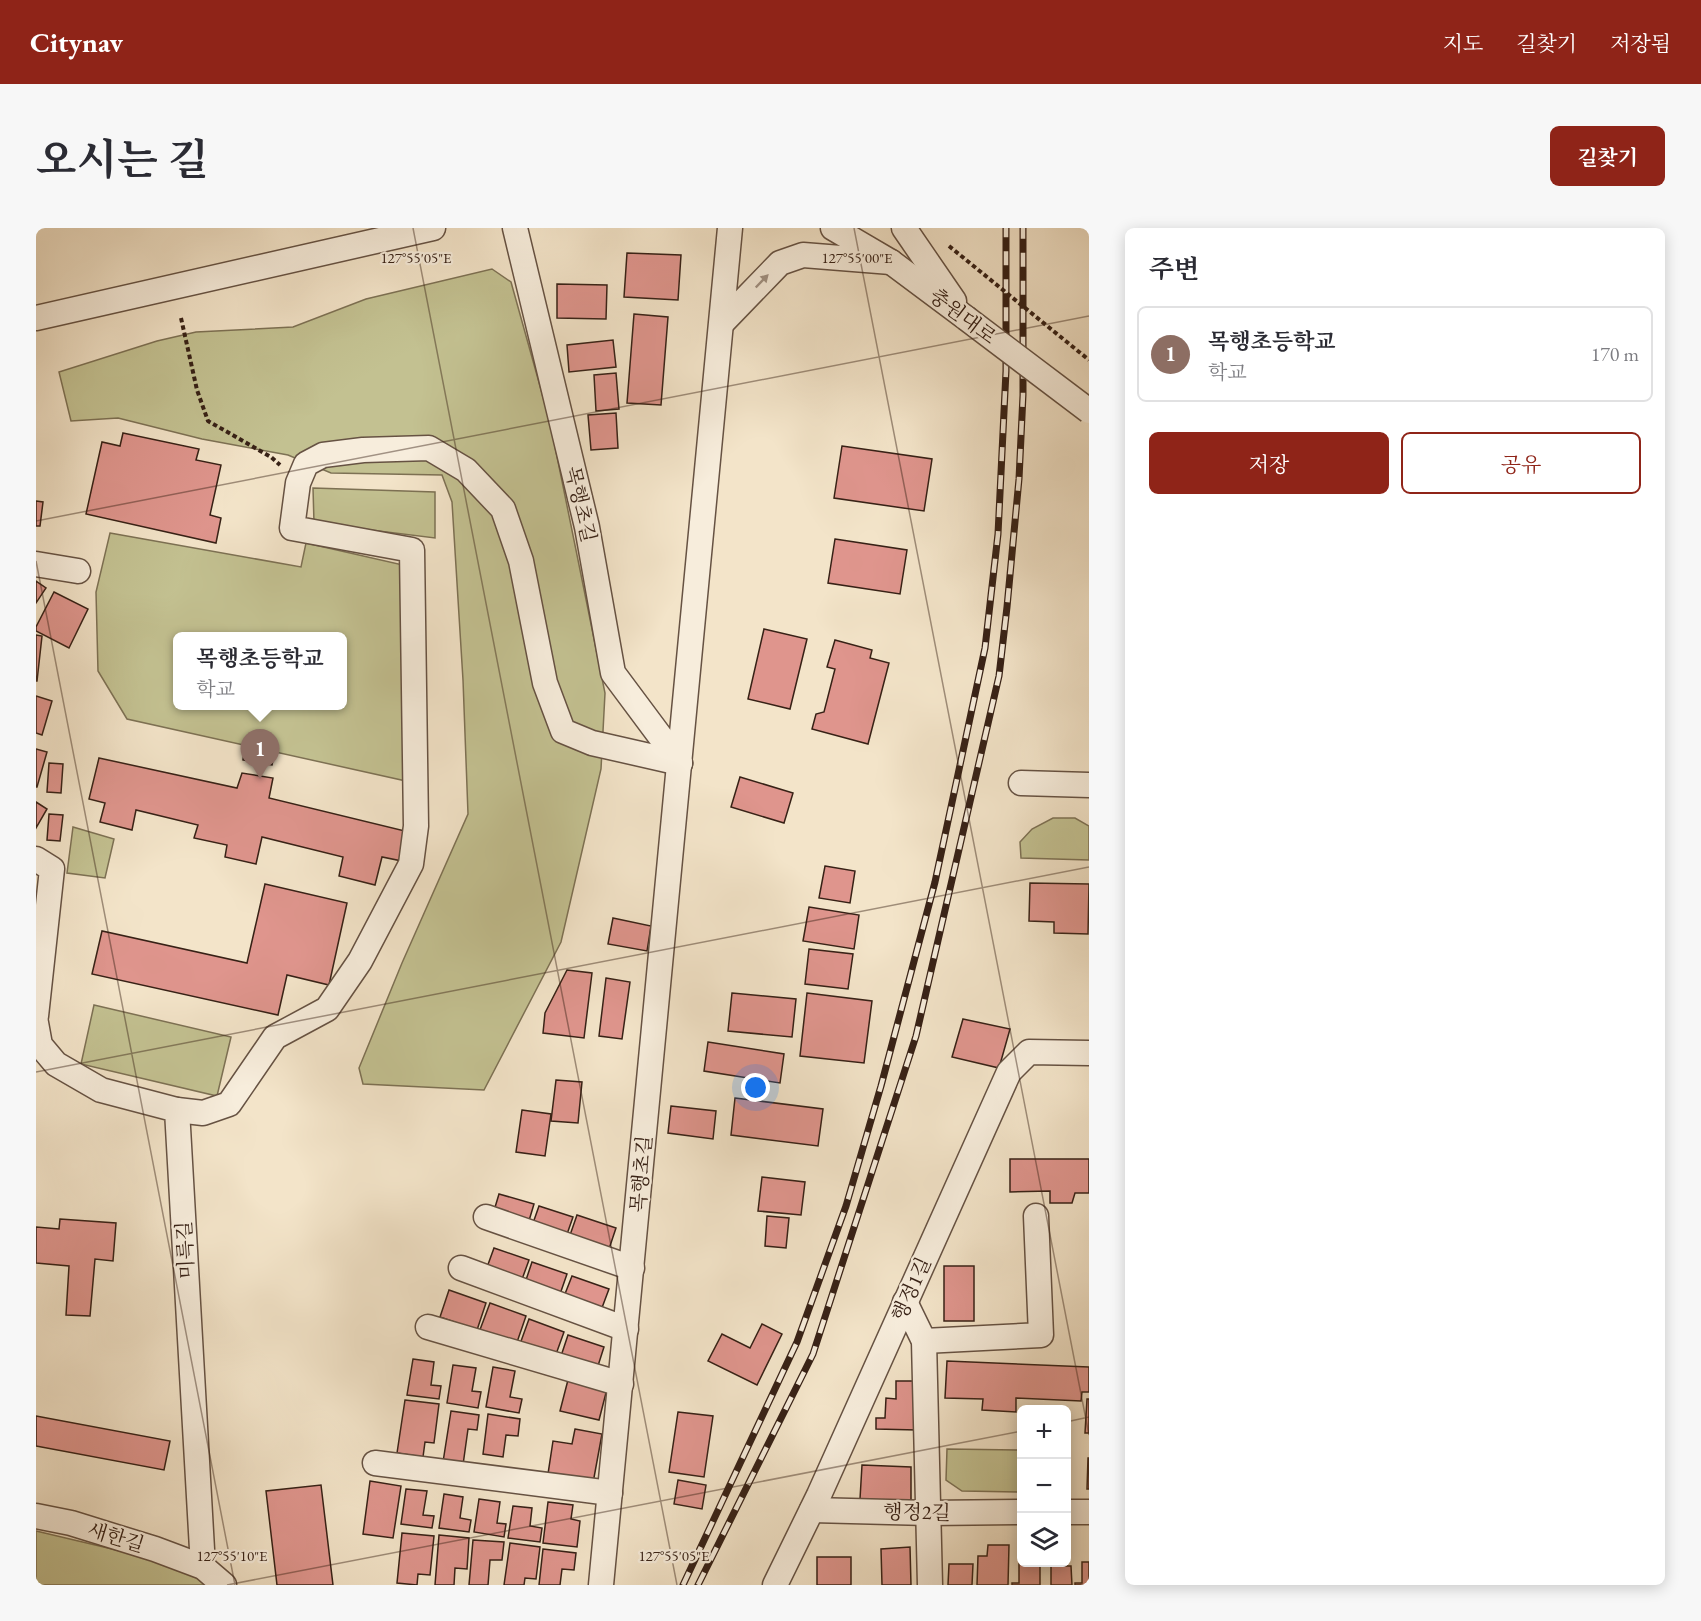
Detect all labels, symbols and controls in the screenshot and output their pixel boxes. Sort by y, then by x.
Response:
text: Citynav [30,24,123,60]
text: 지도 [1443,30,1483,57]
text: 길찾기 [1516,30,1577,57]
text: 저장됨 [1610,30,1671,57]
button: 길찾기 [1550,126,1665,186]
text: 오시는 길 [36,132,208,187]
text: 127°55'05"E [380,248,452,267]
text: 127°55'00"E [821,248,893,267]
text: 주변 [1149,252,1199,286]
one-way arrow [755,274,769,288]
street label: 충원대로 [924,282,1002,350]
text: 목행초등학교 [1208,327,1336,356]
text: 1 [1165,341,1176,367]
text: 170 m [1591,341,1639,367]
text: 학교 [1208,359,1247,385]
button: 저장 [1149,432,1389,494]
button: 공유 [1401,432,1641,494]
street label: 목행초길 [560,463,602,545]
popup [173,632,347,710]
text: 목행초등학교 [196,644,324,673]
text: 학교 [196,676,235,702]
pin: 1 [240,730,280,779]
your location [741,1073,770,1102]
street label: 목행초길 [625,1134,657,1214]
street label: 미륵길 [171,1220,199,1280]
street label: 행정1길 [885,1253,937,1325]
map controls [1017,1405,1071,1567]
button: + [1017,1405,1071,1459]
button: − [1017,1459,1071,1513]
street label: 행정2길 [883,1498,951,1526]
button: layers [1017,1513,1071,1567]
street label: 새한길 [84,1516,148,1558]
text: 127°55'10"E [196,1546,268,1565]
text: 127°55'05"E [638,1546,710,1565]

